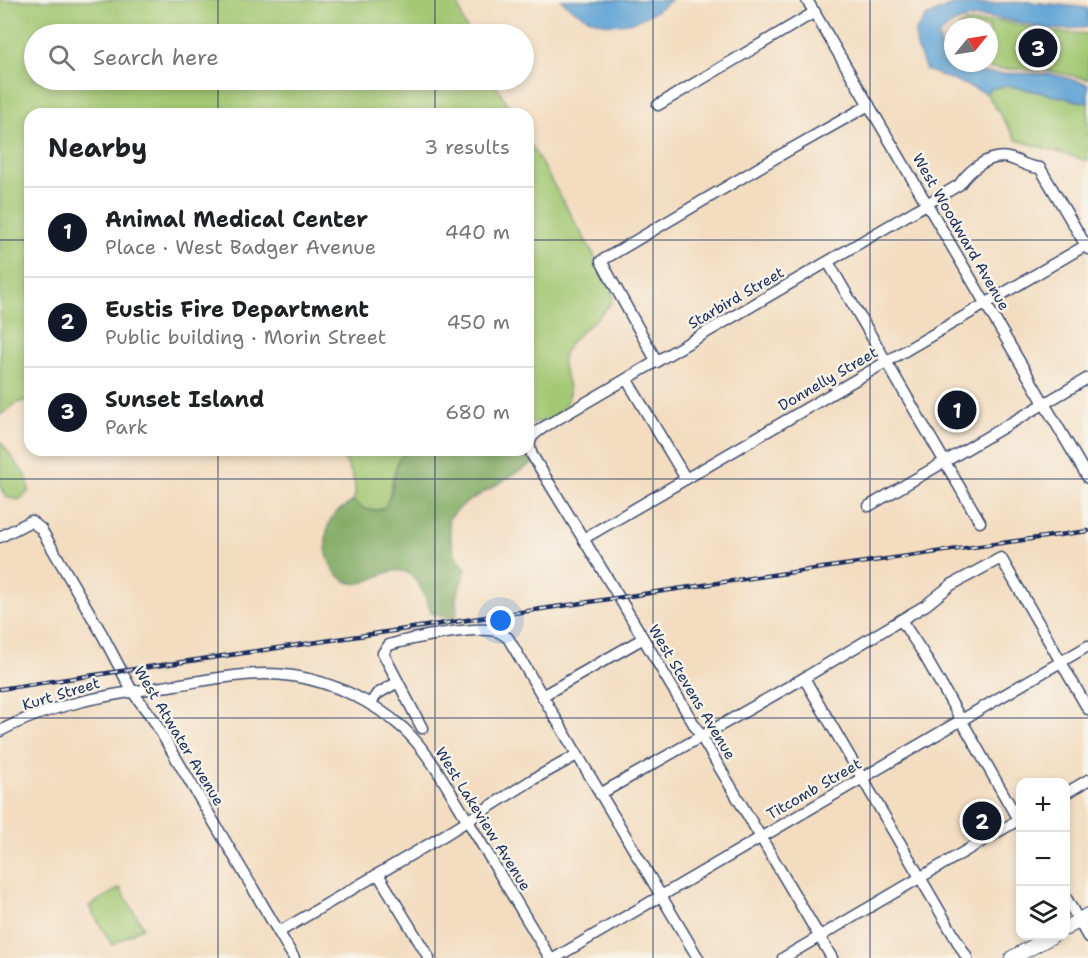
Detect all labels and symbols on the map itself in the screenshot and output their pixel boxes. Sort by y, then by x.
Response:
north arrow [944,18,998,72]
pin: 3 [1018,26,1058,70]
street label: West Woodward Avenue [908,150,1014,314]
street label: Starbird Street [684,262,788,334]
street label: Donnelly Street [775,342,881,416]
pin: 1 [938,388,976,432]
your location [486,606,515,635]
street label: West Stevens Avenue [644,621,740,763]
street label: West Atwater Avenue [129,662,229,810]
street label: Kurt Street [20,673,102,715]
street label: West Lakeview Avenue [431,743,535,895]
street label: Titcomb Street [763,754,865,824]
pin: 2 [962,798,1002,844]

